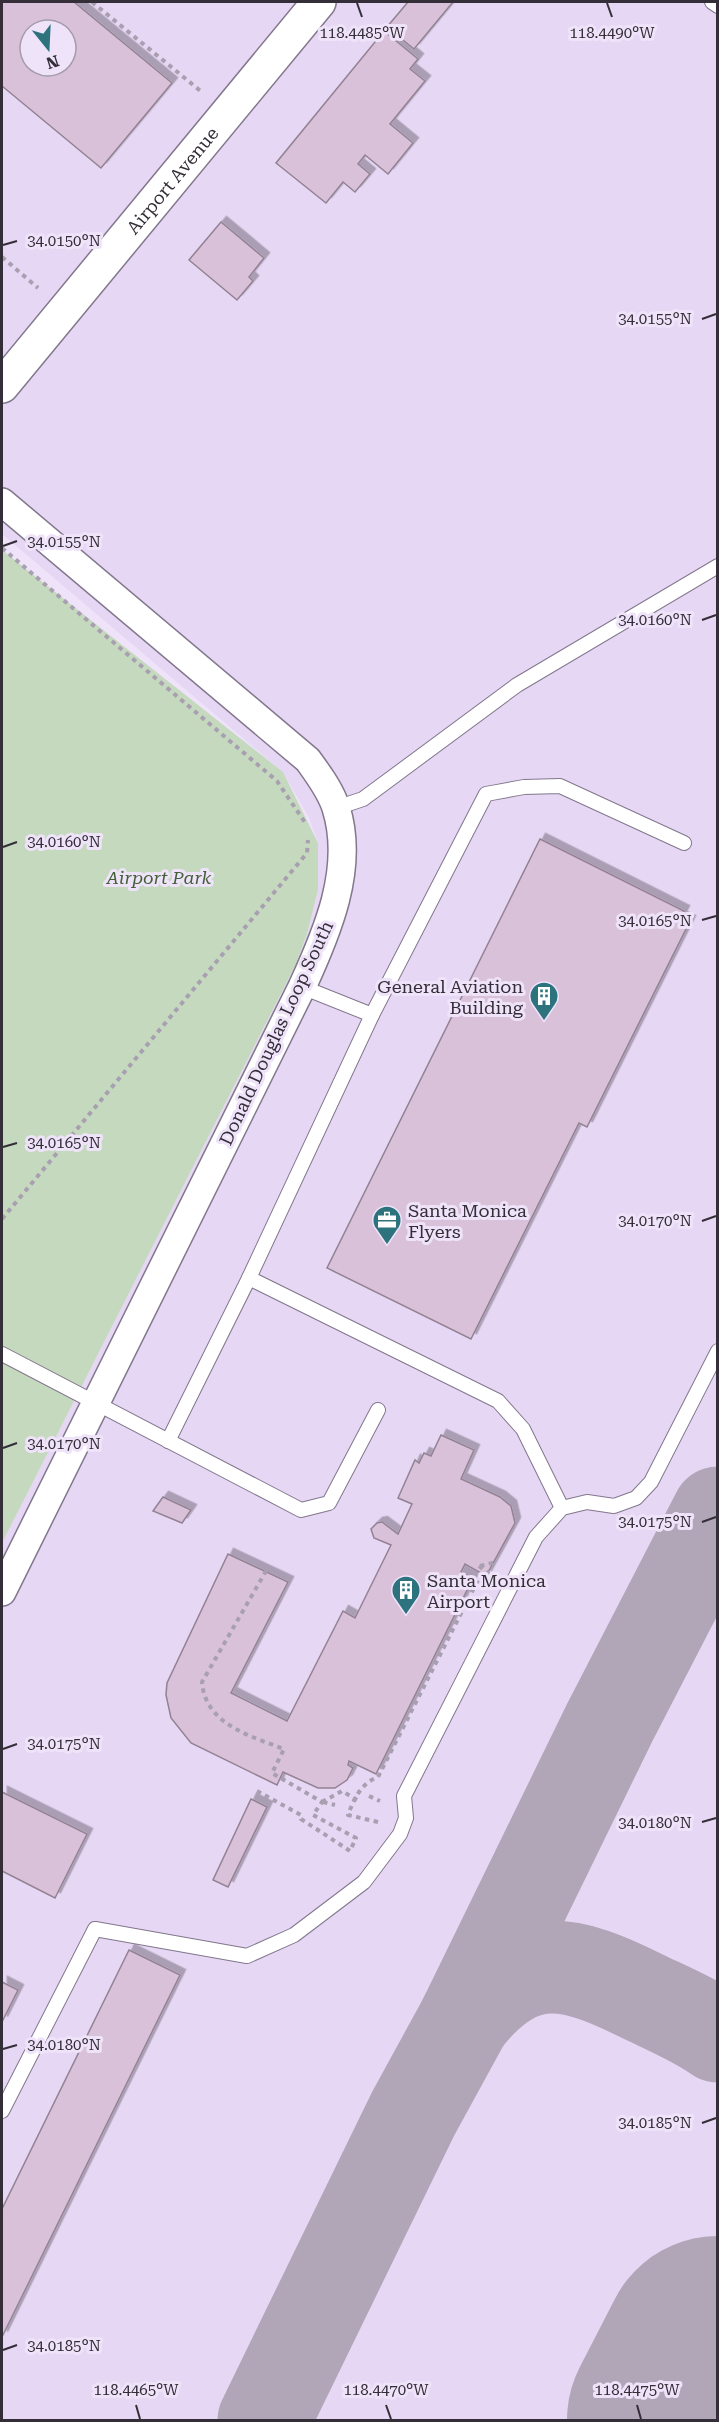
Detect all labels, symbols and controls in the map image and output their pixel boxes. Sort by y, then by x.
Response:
north arrow [18,18,78,78]
text: 118.4485°W [319,24,405,42]
text: 118.4490°W [569,24,655,42]
text: N [44,51,61,73]
street label: Airport Avenue [122,122,222,238]
text: 34.0150°N [27,232,101,250]
text: 34.0155°N [618,310,692,328]
text: 34.0155°N [27,533,101,551]
text: 34.0160°N [618,611,692,629]
text: 34.0160°N [27,833,101,851]
park label: Airport Park [106,867,212,888]
text: 34.0165°N [618,912,692,930]
street label: Donald Douglas Loop South [215,917,337,1148]
place label: General Aviation Building [377,976,524,1018]
building icon: General Aviation Building [528,980,560,1022]
text: 34.0165°N [27,1134,101,1152]
place label: Santa Monica Flyers [408,1200,527,1242]
office icon: Santa Monica Flyers [371,1204,403,1246]
text: 34.0170°N [618,1212,692,1230]
text: 34.0170°N [27,1435,101,1453]
text: 34.0175°N [618,1513,692,1531]
place label: Santa Monica Airport [427,1570,546,1612]
building icon: Santa Monica Airport [390,1574,422,1616]
text: 34.0175°N [27,1735,101,1753]
text: 34.0180°N [618,1814,692,1832]
text: 34.0180°N [27,2036,101,2054]
text: 34.0185°N [618,2114,692,2132]
text: 34.0185°N [27,2337,101,2355]
text: 118.4465°W [93,2381,179,2399]
text: 118.4470°W [343,2381,429,2399]
text: 118.4475°W [594,2381,680,2399]

